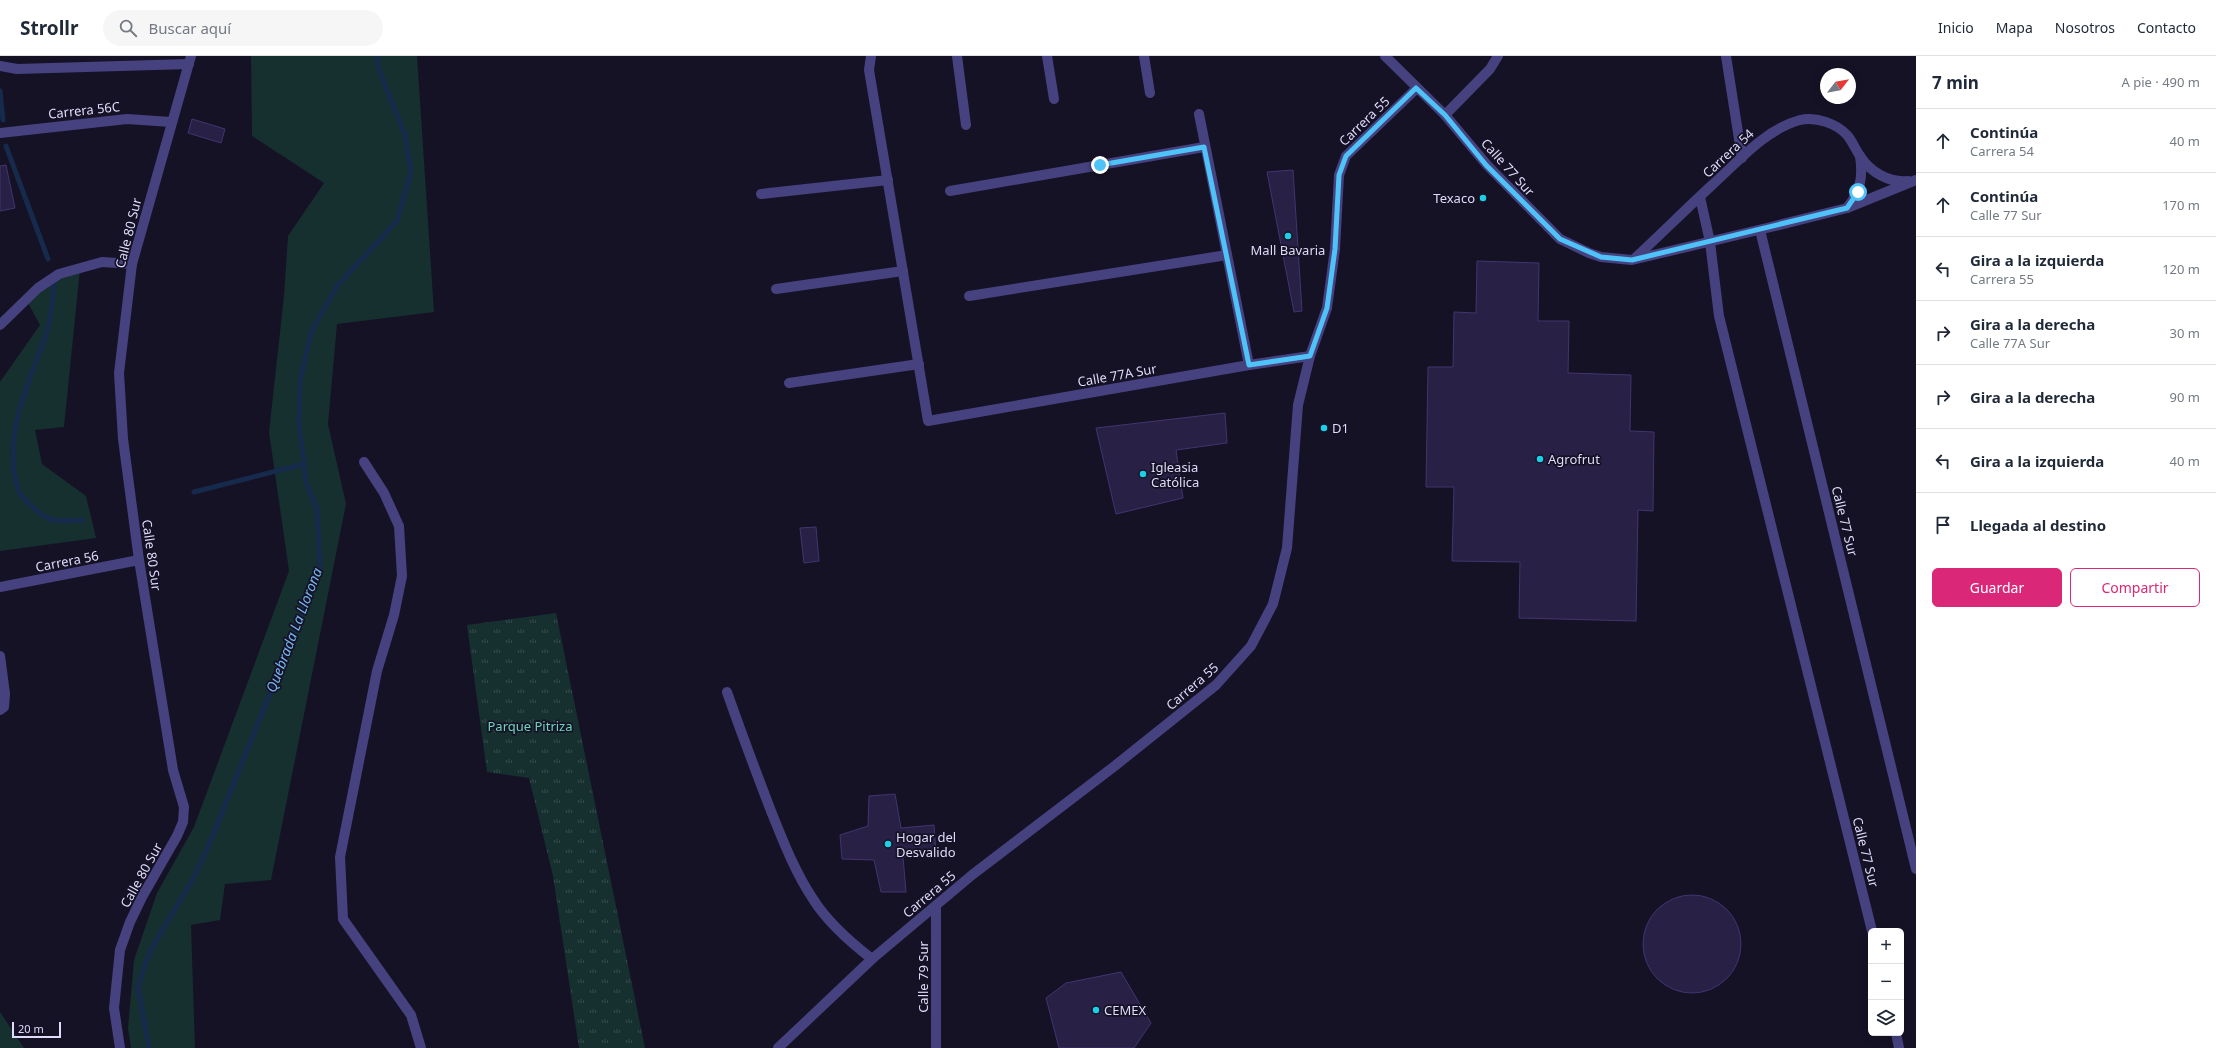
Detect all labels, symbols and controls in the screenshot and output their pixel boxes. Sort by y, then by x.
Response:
search box [103,10,383,46]
text: Strollr [20,15,79,41]
icon: search [117,17,139,39]
text: Buscar aquí [149,18,231,38]
text: Inicio [1938,18,1974,37]
text: Mapa [1996,18,2033,37]
text: Nosotros [2055,18,2115,37]
text: Contacto [2137,18,2196,37]
north arrow [1820,68,1856,104]
text: 7 min [1932,71,1979,94]
text: A pie · 490 m [2122,73,2200,91]
street label: Carrera 55 [1335,92,1393,150]
street label: Carrera 56C [47,97,121,123]
text: Continúa [1970,122,2038,142]
street label: Carrera 54 [1698,124,1758,181]
icon: ahead [1932,130,1954,152]
text: 40 m [2170,132,2200,150]
street label: Calle 77 Sur [1477,134,1539,200]
text: Carrera 54 [1970,142,2034,160]
route end [1091,156,1109,174]
route start [1849,183,1867,201]
text: Continúa [1970,186,2038,206]
place label: Texaco [1433,189,1475,207]
marker: Texaco [1478,193,1488,203]
icon: ahead [1932,194,1954,216]
street label: Calle 80 Sur [111,195,146,270]
text: 170 m [2162,196,2200,214]
text: Calle 77 Sur [1970,206,2042,224]
marker: Mall Bavaria [1283,231,1293,241]
place label: Mall Bavaria [1251,241,1325,259]
text: Gira a la izquierda [1970,250,2104,270]
icon: left [1932,258,1954,280]
text: 120 m [2162,260,2200,278]
text: Carrera 55 [1970,270,2034,288]
text: Gira a la derecha [1970,314,2095,334]
icon: right [1932,322,1954,344]
text: 30 m [2170,324,2200,342]
text: Calle 77A Sur [1970,334,2050,352]
street label: Calle 77A Sur [1076,359,1159,391]
icon: right [1932,386,1954,408]
text: Gira a la derecha [1970,387,2095,407]
text: 90 m [2170,388,2200,406]
place label: D1 [1332,419,1349,437]
marker: D1 [1319,423,1329,433]
place label: Agrofrut [1548,450,1600,468]
icon: left [1932,450,1954,472]
text: Gira a la izquierda [1970,451,2104,471]
text: 40 m [2170,452,2200,470]
marker: Agrofrut [1535,454,1545,464]
place label: Igleasia Católica [1151,458,1199,491]
marker: Igleasia Católica [1138,469,1148,479]
street label: Calle 77 Sur [1828,484,1863,559]
icon: arrive [1932,514,1954,536]
text: Llegada al destino [1970,515,2106,535]
street label: Calle 80 Sur [138,518,166,592]
street label: Carrera 56 [34,546,100,576]
water label: Quebrada La Llorona [261,565,326,695]
button: Guardar [1932,568,2062,607]
button: Compartir [2070,568,2200,607]
street label: Carrera 55 [1162,658,1222,714]
park label: Parque Pitriza [487,717,573,735]
street label: Calle 77 Sur [1849,815,1884,890]
place label: Hogar del Desvalido [896,828,956,861]
street label: Calle 80 Sur [116,839,167,911]
marker: Hogar del Desvalido [883,839,893,849]
street label: Carrera 55 [899,867,959,921]
map controls [1868,928,1904,1036]
button: + [1868,928,1904,964]
street label: Calle 79 Sur [914,941,932,1013]
button: − [1868,964,1904,1000]
button: layers [1868,1000,1904,1036]
place label: CEMEX [1104,1001,1146,1019]
marker: CEMEX [1091,1005,1101,1015]
scale bar [12,1020,61,1039]
text: 20 m [18,1021,44,1036]

